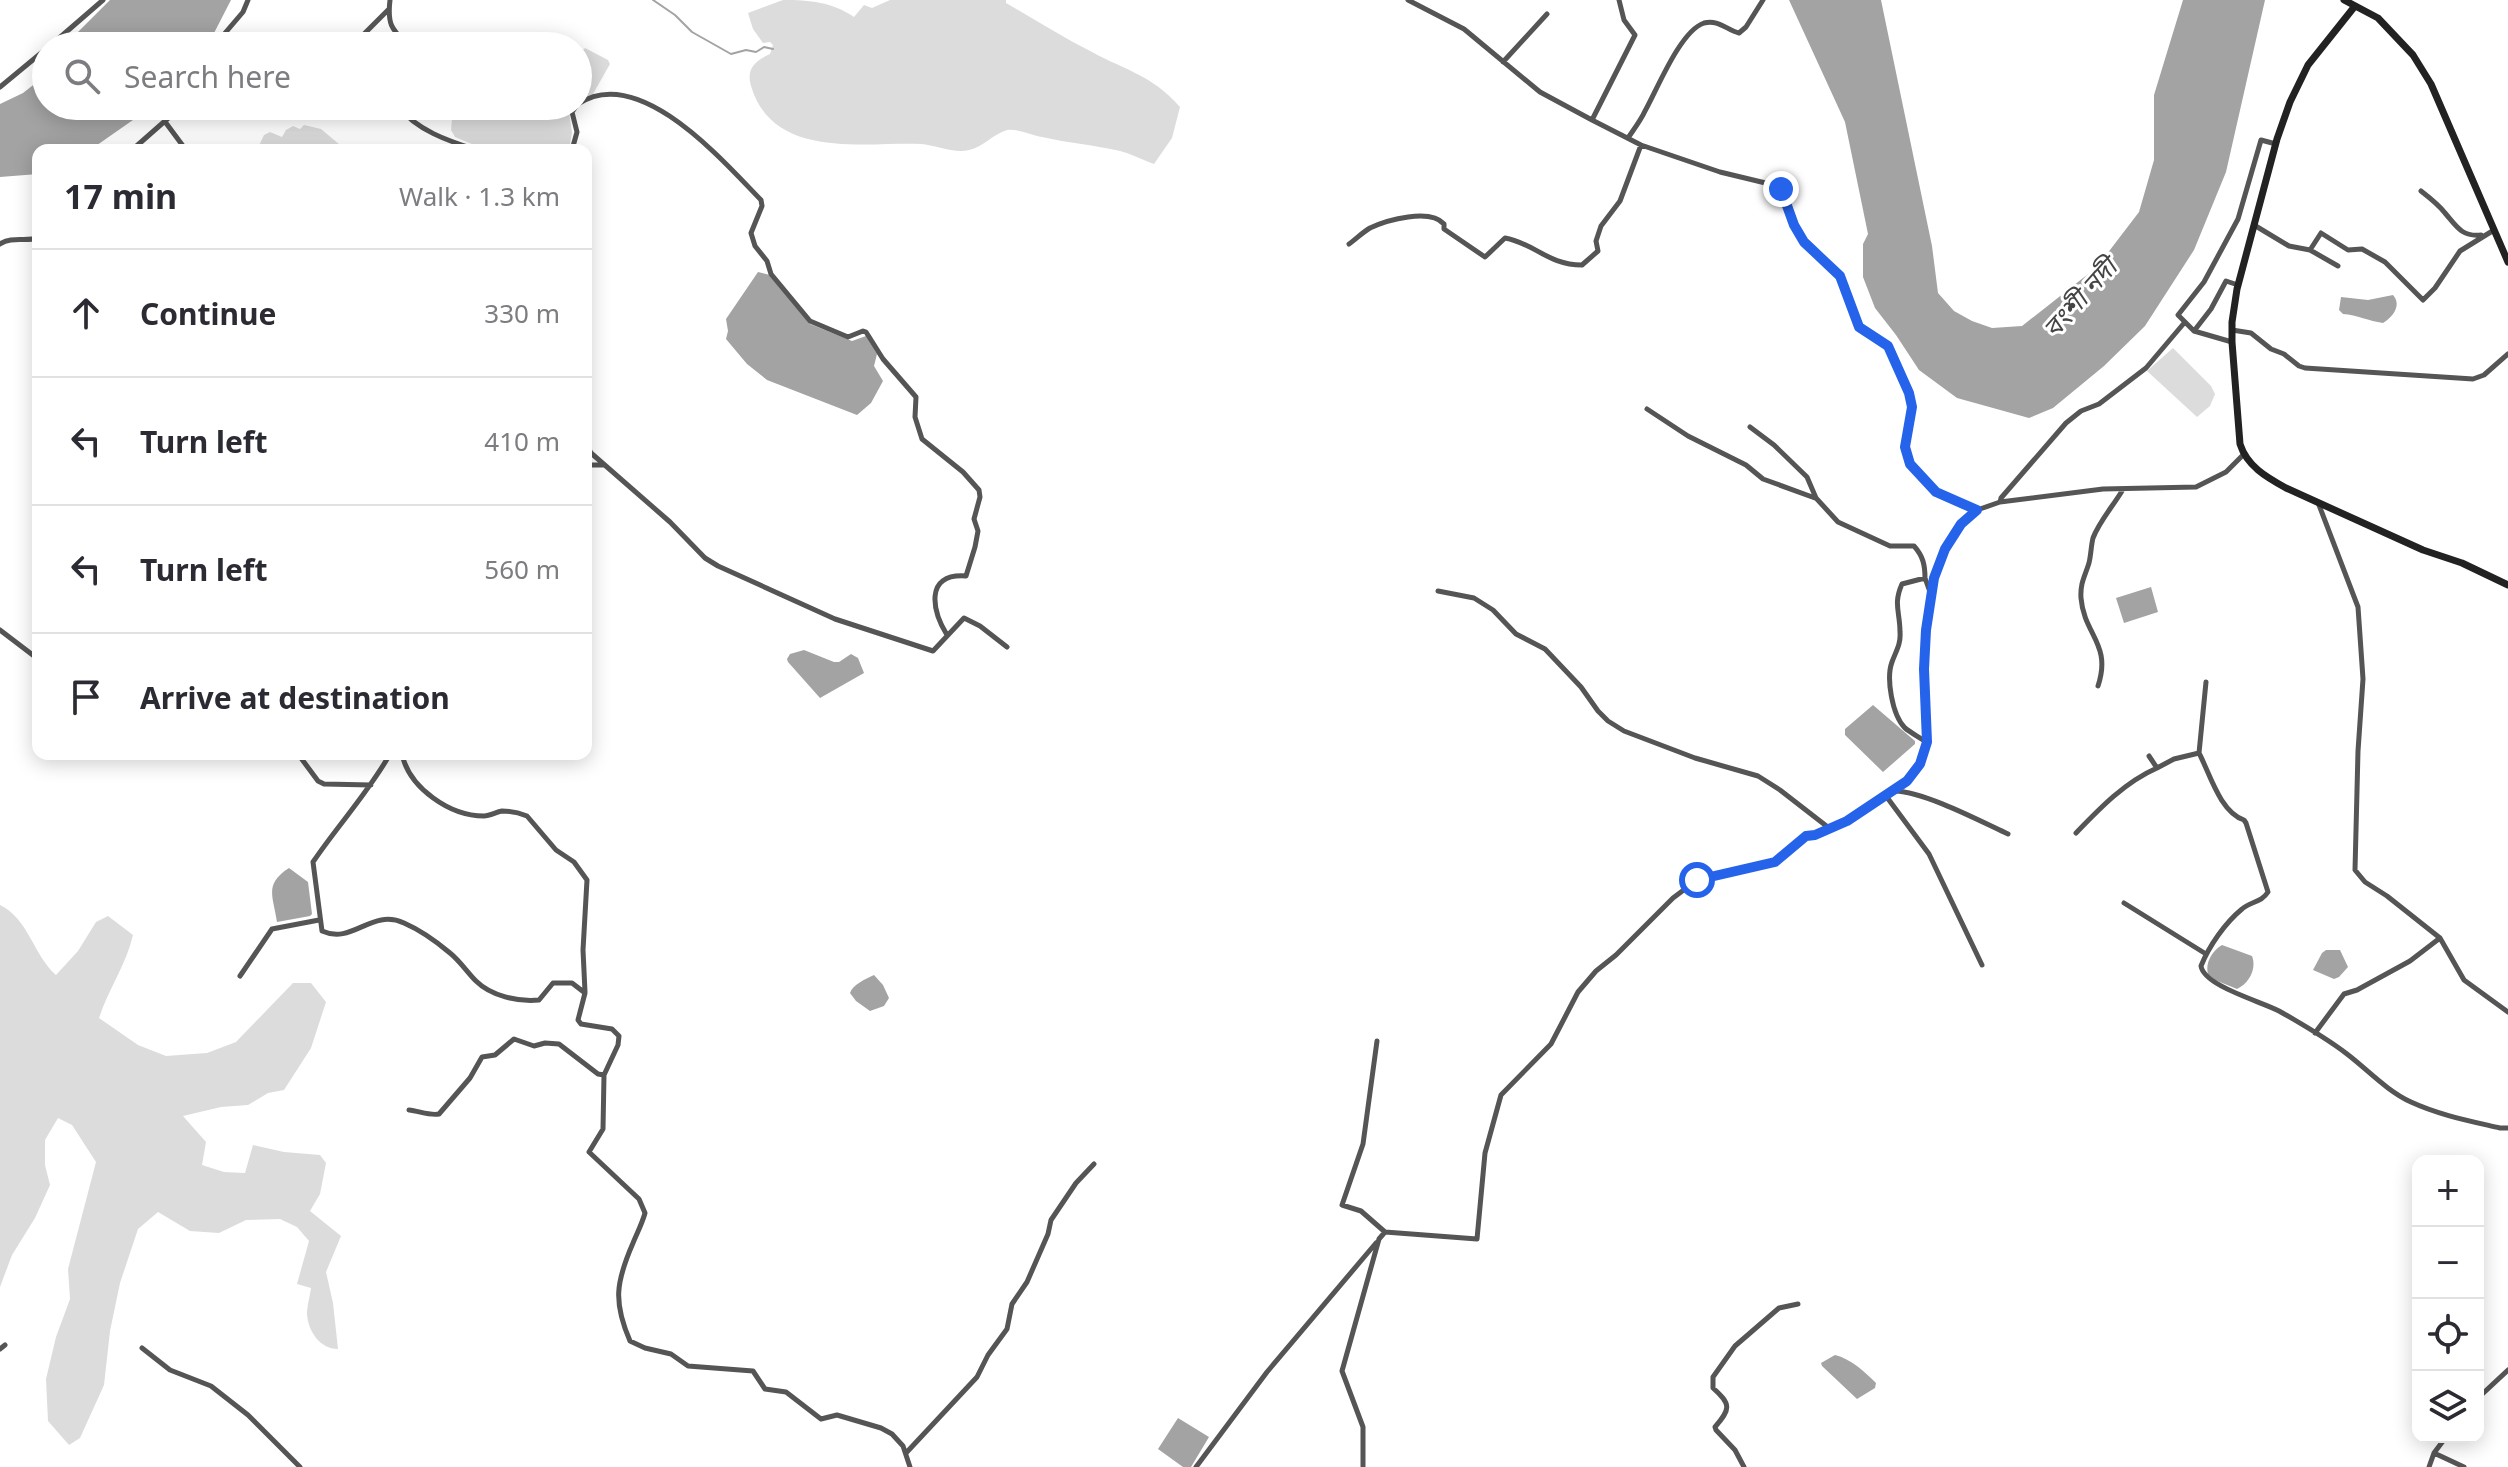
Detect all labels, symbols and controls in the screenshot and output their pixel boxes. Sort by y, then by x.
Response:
search box [32,32,592,120]
icon: search [60,54,104,98]
text: Search here [124,56,291,97]
route end [1763,171,1799,207]
text: 17 min [64,173,177,219]
text: Walk · 1.3 km [399,178,560,214]
water label: বংশী নদী [2034,246,2128,345]
icon: ahead [64,291,108,335]
text: Continue [140,293,276,334]
text: 330 m [484,295,560,331]
icon: left [64,419,108,463]
text: Turn left [140,421,268,462]
text: 410 m [484,423,560,459]
icon: left [64,547,108,591]
text: Turn left [140,549,268,590]
text: 560 m [484,551,560,587]
icon: arrive [64,675,108,719]
text: Arrive at destination [140,677,450,718]
route start [1679,862,1715,898]
map controls [2412,1155,2484,1443]
button: + [2412,1155,2484,1227]
button: − [2412,1227,2484,1299]
button: locate [2412,1299,2484,1371]
button: layers [2412,1371,2484,1443]

